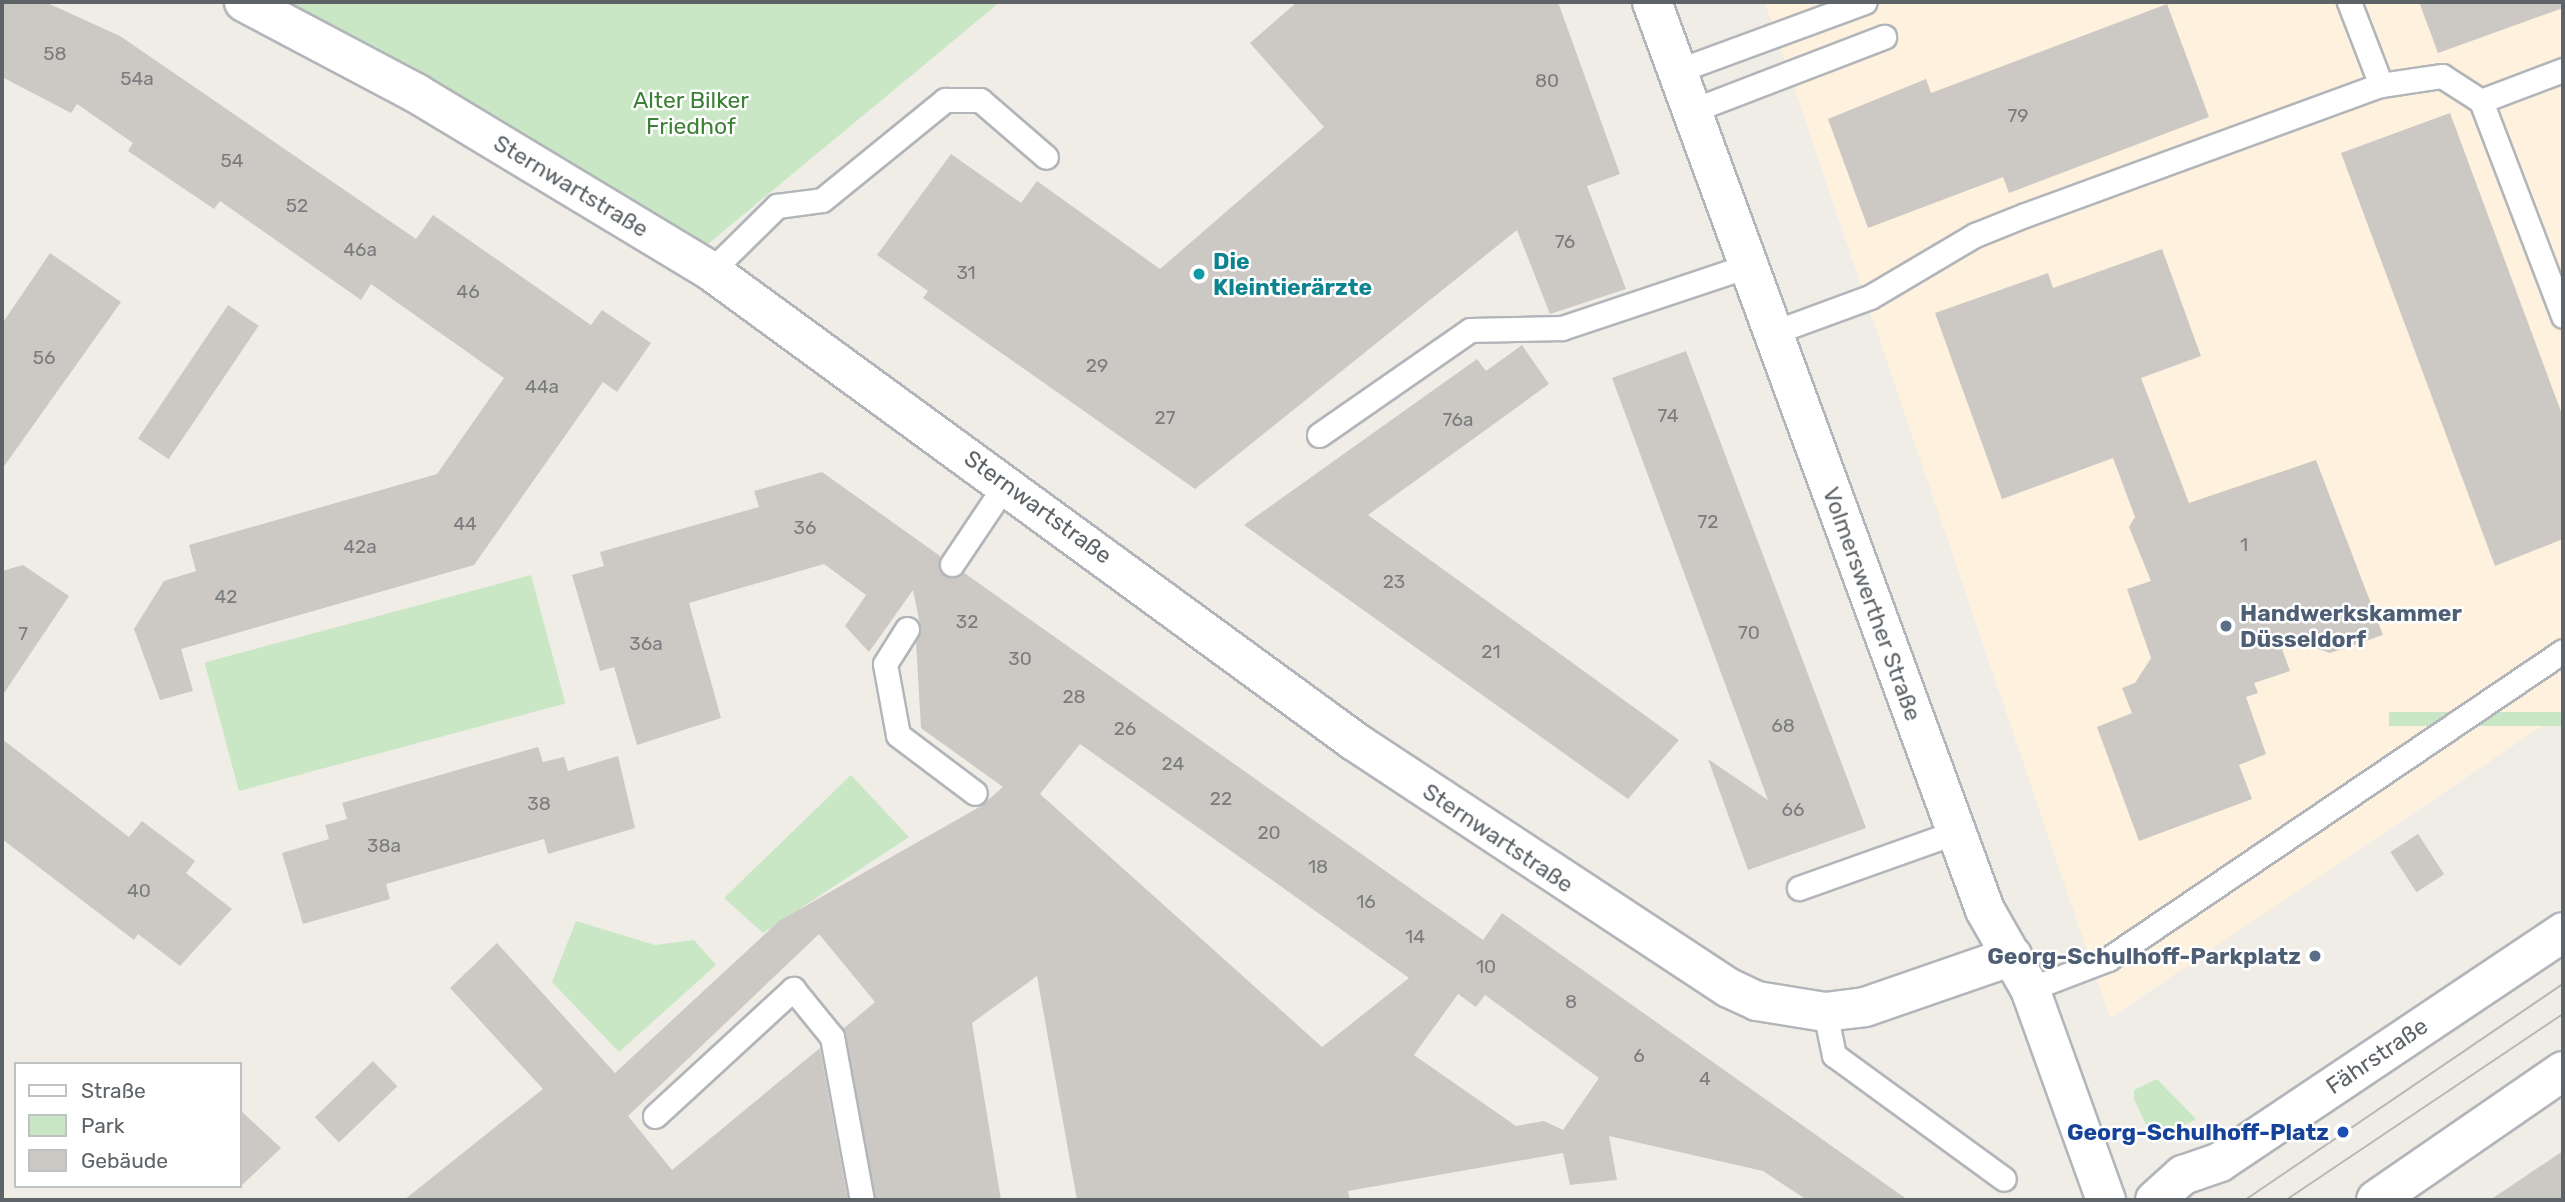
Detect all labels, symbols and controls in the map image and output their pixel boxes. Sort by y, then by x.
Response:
house number: 58 [43,43,67,65]
house number: 54a [120,68,154,90]
house number: 80 [1535,70,1559,92]
park label: Alter Bilker Friedhof [633,86,749,140]
house number: 79 [2007,105,2029,127]
street label: Sternwartstraße [489,129,653,243]
house number: 54 [220,150,244,172]
house number: 52 [286,195,308,217]
house number: 76 [1555,231,1575,253]
house number: 46a [343,239,377,261]
place label: Die Kleintierärzte [1213,247,1372,301]
house number: 31 [956,262,976,284]
marker: Die Kleintierärzte [1191,266,1207,282]
house number: 46 [456,281,480,303]
house number: 56 [33,347,55,369]
house number: 29 [1086,355,1108,377]
house number: 44a [525,376,559,398]
house number: 74 [1658,405,1678,427]
house number: 27 [1155,407,1175,429]
house number: 76a [1442,409,1474,431]
street label: Sternwartstraße [959,444,1117,570]
street label: Volmerswerther Straße [1817,483,1927,725]
house number: 72 [1698,511,1718,533]
house number: 44 [453,513,477,535]
house number: 36 [794,517,816,539]
house number: 1 [2240,534,2248,556]
house number: 42a [343,536,377,558]
house number: 23 [1383,571,1405,593]
house number: 42 [215,586,237,608]
place label: Handwerkskammer Düsseldorf [2240,599,2462,653]
house number: 32 [956,611,978,633]
marker: Handwerkskammer Düsseldorf [2218,618,2234,634]
house number: 70 [1738,622,1760,644]
house number: 7 [18,623,28,645]
house number: 36a [629,633,663,655]
house number: 21 [1481,641,1501,663]
house number: 30 [1008,648,1032,670]
house number: 28 [1062,686,1086,708]
house number: 68 [1771,715,1795,737]
house number: 26 [1114,718,1136,740]
house number: 24 [1162,753,1184,775]
street label: Sternwartstraße [1417,777,1579,899]
house number: 22 [1210,788,1232,810]
house number: 38 [527,793,551,815]
house number: 66 [1782,799,1804,821]
house number: 20 [1257,822,1281,844]
house number: 38a [367,835,401,857]
house number: 18 [1308,856,1328,878]
house number: 40 [127,880,151,902]
house number: 16 [1356,891,1376,913]
house number: 14 [1405,926,1425,948]
place label: Georg-Schulhoff-Parkplatz [1987,942,2301,970]
marker: Georg-Schulhoff-Parkplatz [2307,948,2323,964]
house number: 10 [1476,956,1496,978]
house number: 8 [1565,991,1577,1013]
street label: Fährstraße [2321,1012,2433,1100]
house number: 6 [1633,1045,1645,1067]
legend [14,1062,242,1188]
house number: 4 [1699,1068,1711,1090]
text: Straße [81,1078,146,1103]
text: Park [81,1113,125,1138]
place label: Georg-Schulhoff-Platz [2067,1118,2329,1146]
marker: Georg-Schulhoff-Platz [2335,1124,2351,1140]
text: Gebäude [81,1148,168,1173]

